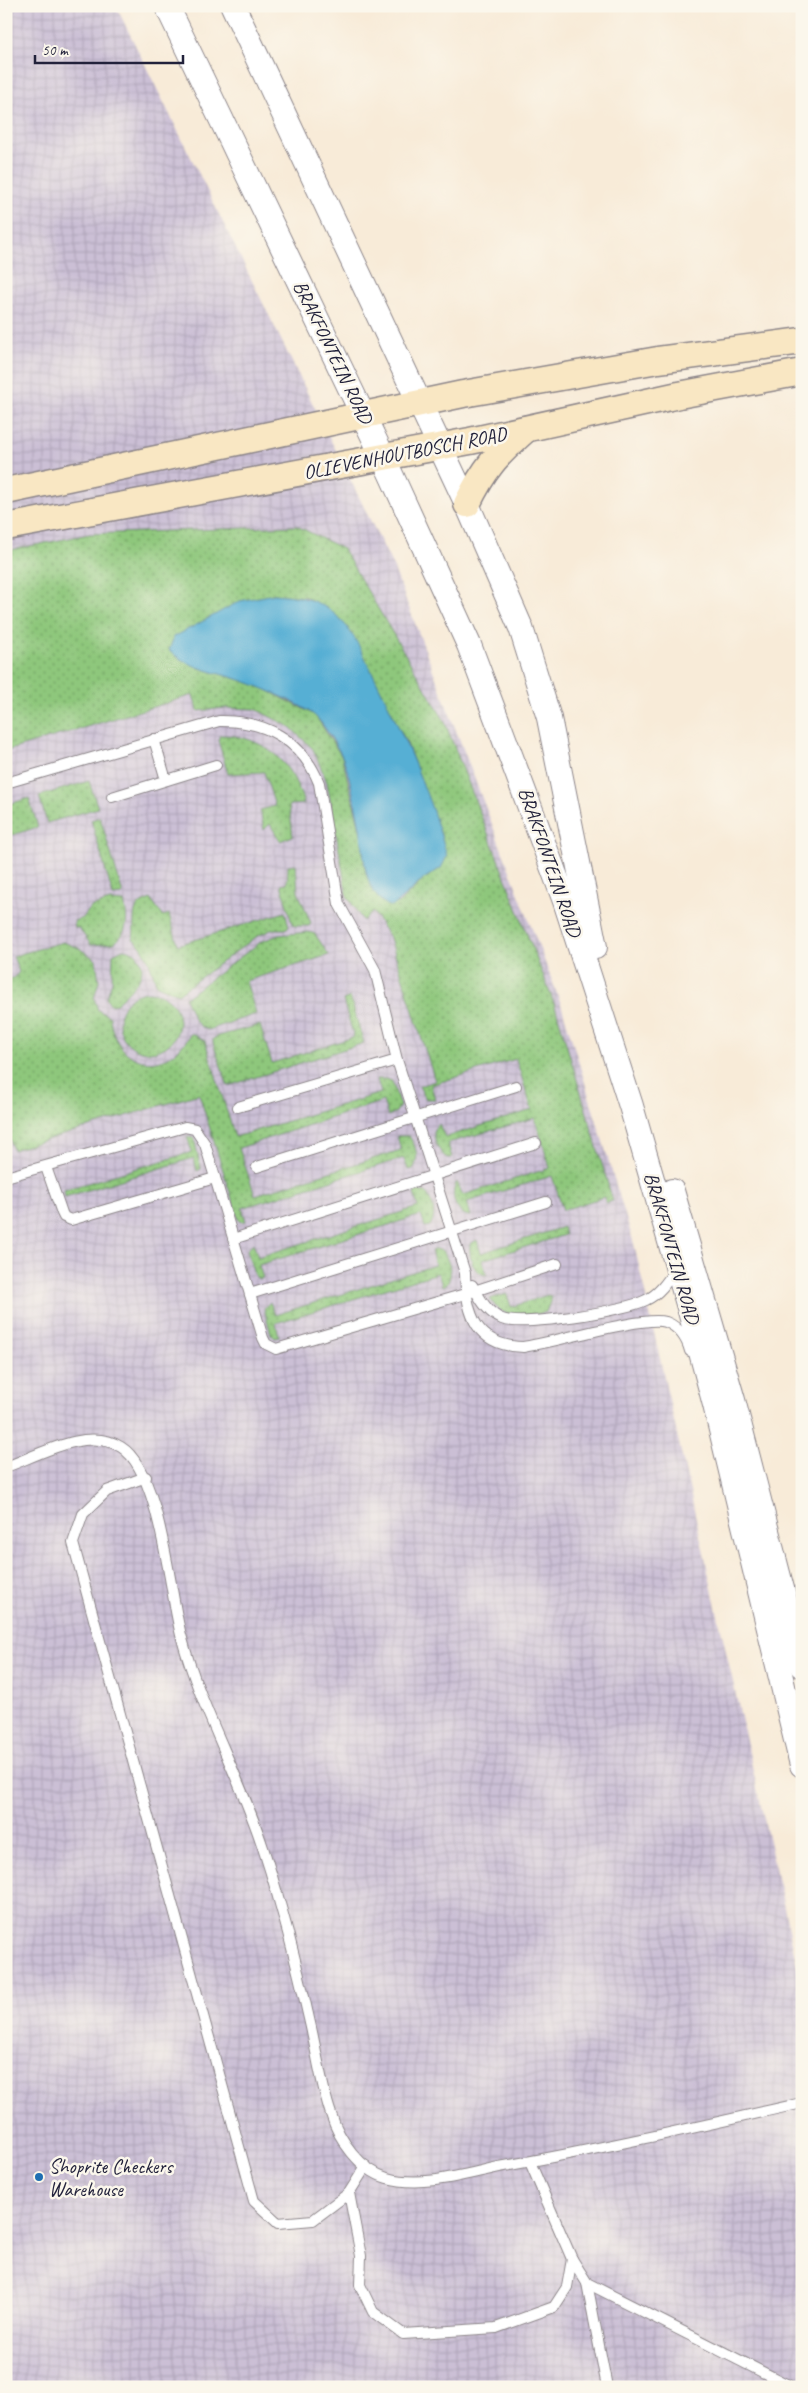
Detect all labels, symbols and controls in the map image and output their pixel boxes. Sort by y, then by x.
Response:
scale bar [35,32,182,64]
text: 50 m [42,41,69,60]
street label: BRAKFONTEIN ROAD [288,276,379,430]
street label: OLIEVENHOUTBOSCH ROAD [301,421,510,485]
street label: BRAKFONTEIN ROAD [513,784,588,942]
street label: BRAKFONTEIN ROAD [638,1170,706,1329]
place label: Shoprite Checkers Warehouse [49,2154,174,2202]
marker: Shoprite Checkers Warehouse [33,2171,45,2183]

